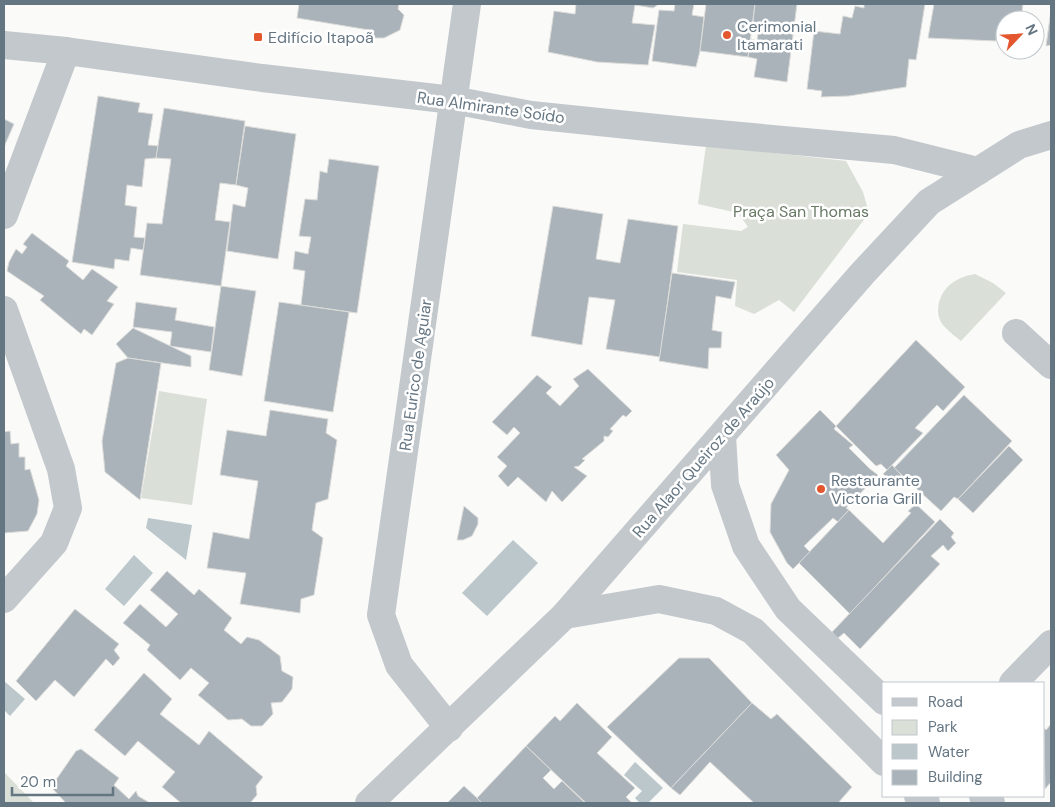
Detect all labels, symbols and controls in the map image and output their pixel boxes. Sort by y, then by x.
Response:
north arrow [995,10,1045,60]
place label: Cerimonial Itamarati [737,16,816,55]
text: N [1021,21,1042,38]
place label: Edifício Itapoã [268,27,374,48]
marker: Cerimonial Itamarati [721,29,733,41]
marker: Edifício Itapoã [252,31,264,43]
street label: Rua Almirante Soído [416,87,566,128]
park label: Praça San Thomas [733,201,869,222]
street label: Rua Eurico de Aguiar [394,298,437,452]
street label: Rua Alaor Queiroz de Araújo [628,373,779,542]
place label: Restaurante Victoria Grill [831,470,922,509]
marker: Restaurante Victoria Grill [815,483,827,495]
legend [882,682,1045,797]
text: Road [928,692,963,712]
text: Park [928,717,958,737]
text: Water [928,742,970,762]
scale bar [12,764,114,796]
text: Building [928,767,983,787]
text: 20 m [20,772,56,792]

